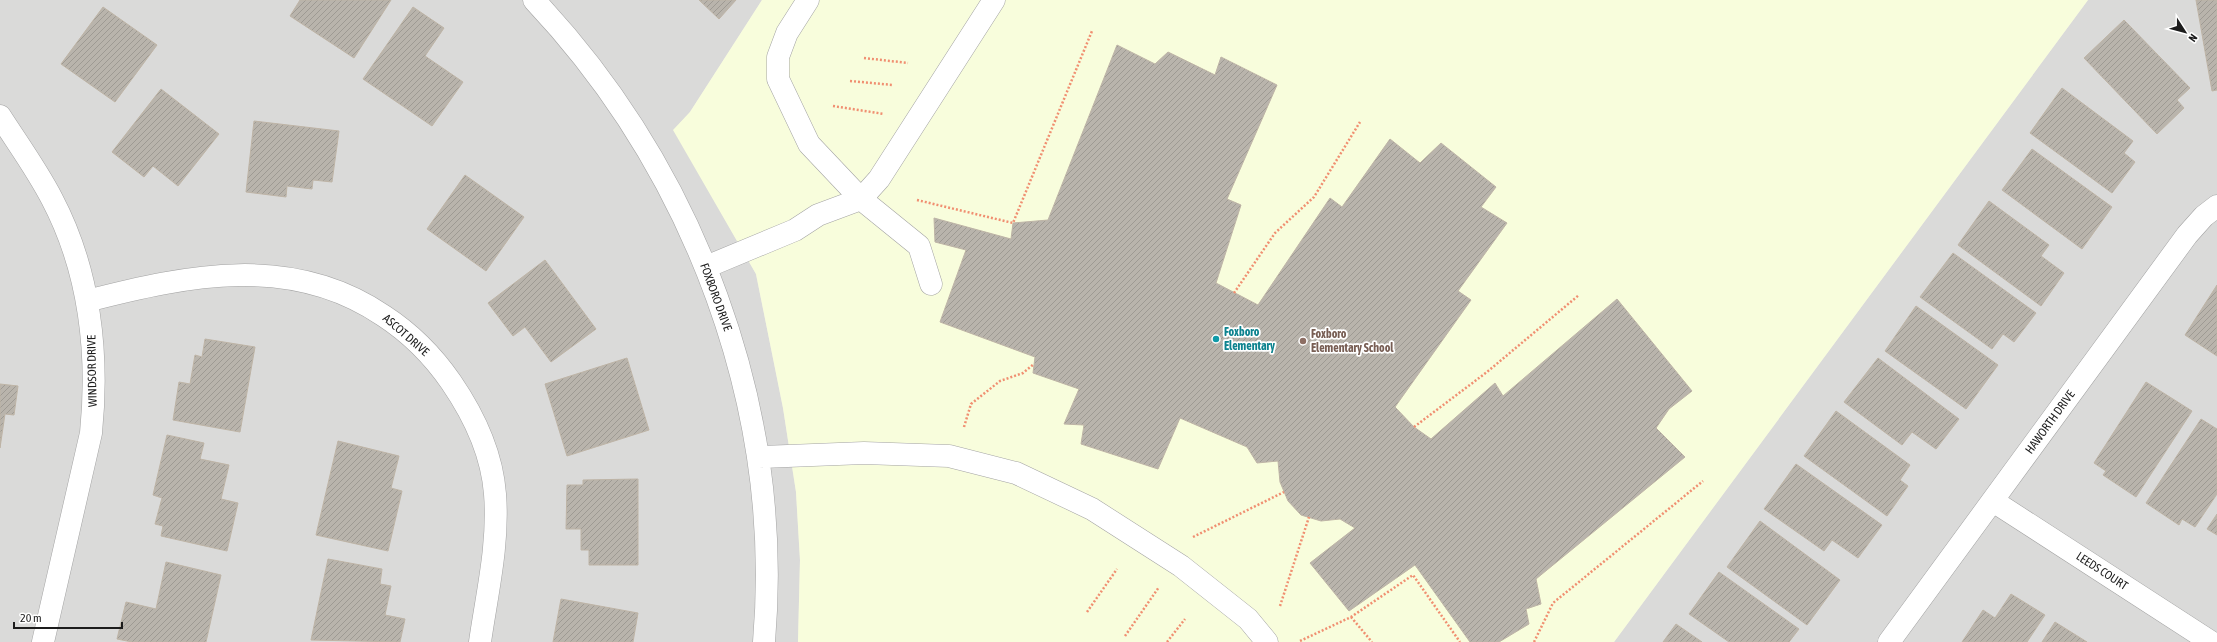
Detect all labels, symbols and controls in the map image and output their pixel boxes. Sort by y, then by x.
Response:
north arrow [2165,12,2205,52]
text: N [2186,32,2200,44]
street label: FOXBORO DRIVE [697,261,735,333]
street label: ASCOT DRIVE [380,311,432,359]
place label: Foxboro Elementary [1224,325,1275,353]
place label: Foxboro Elementary School [1311,327,1394,355]
marker: Foxboro Elementary [1211,334,1221,344]
street label: WINDSOR DRIVE [84,335,100,407]
marker: Foxboro Elementary School [1298,336,1308,346]
street label: HAWORTH DRIVE [2022,388,2078,456]
street label: LEEDS COURT [2074,549,2131,593]
scale bar [14,604,122,630]
text: 20 m [20,611,42,625]

